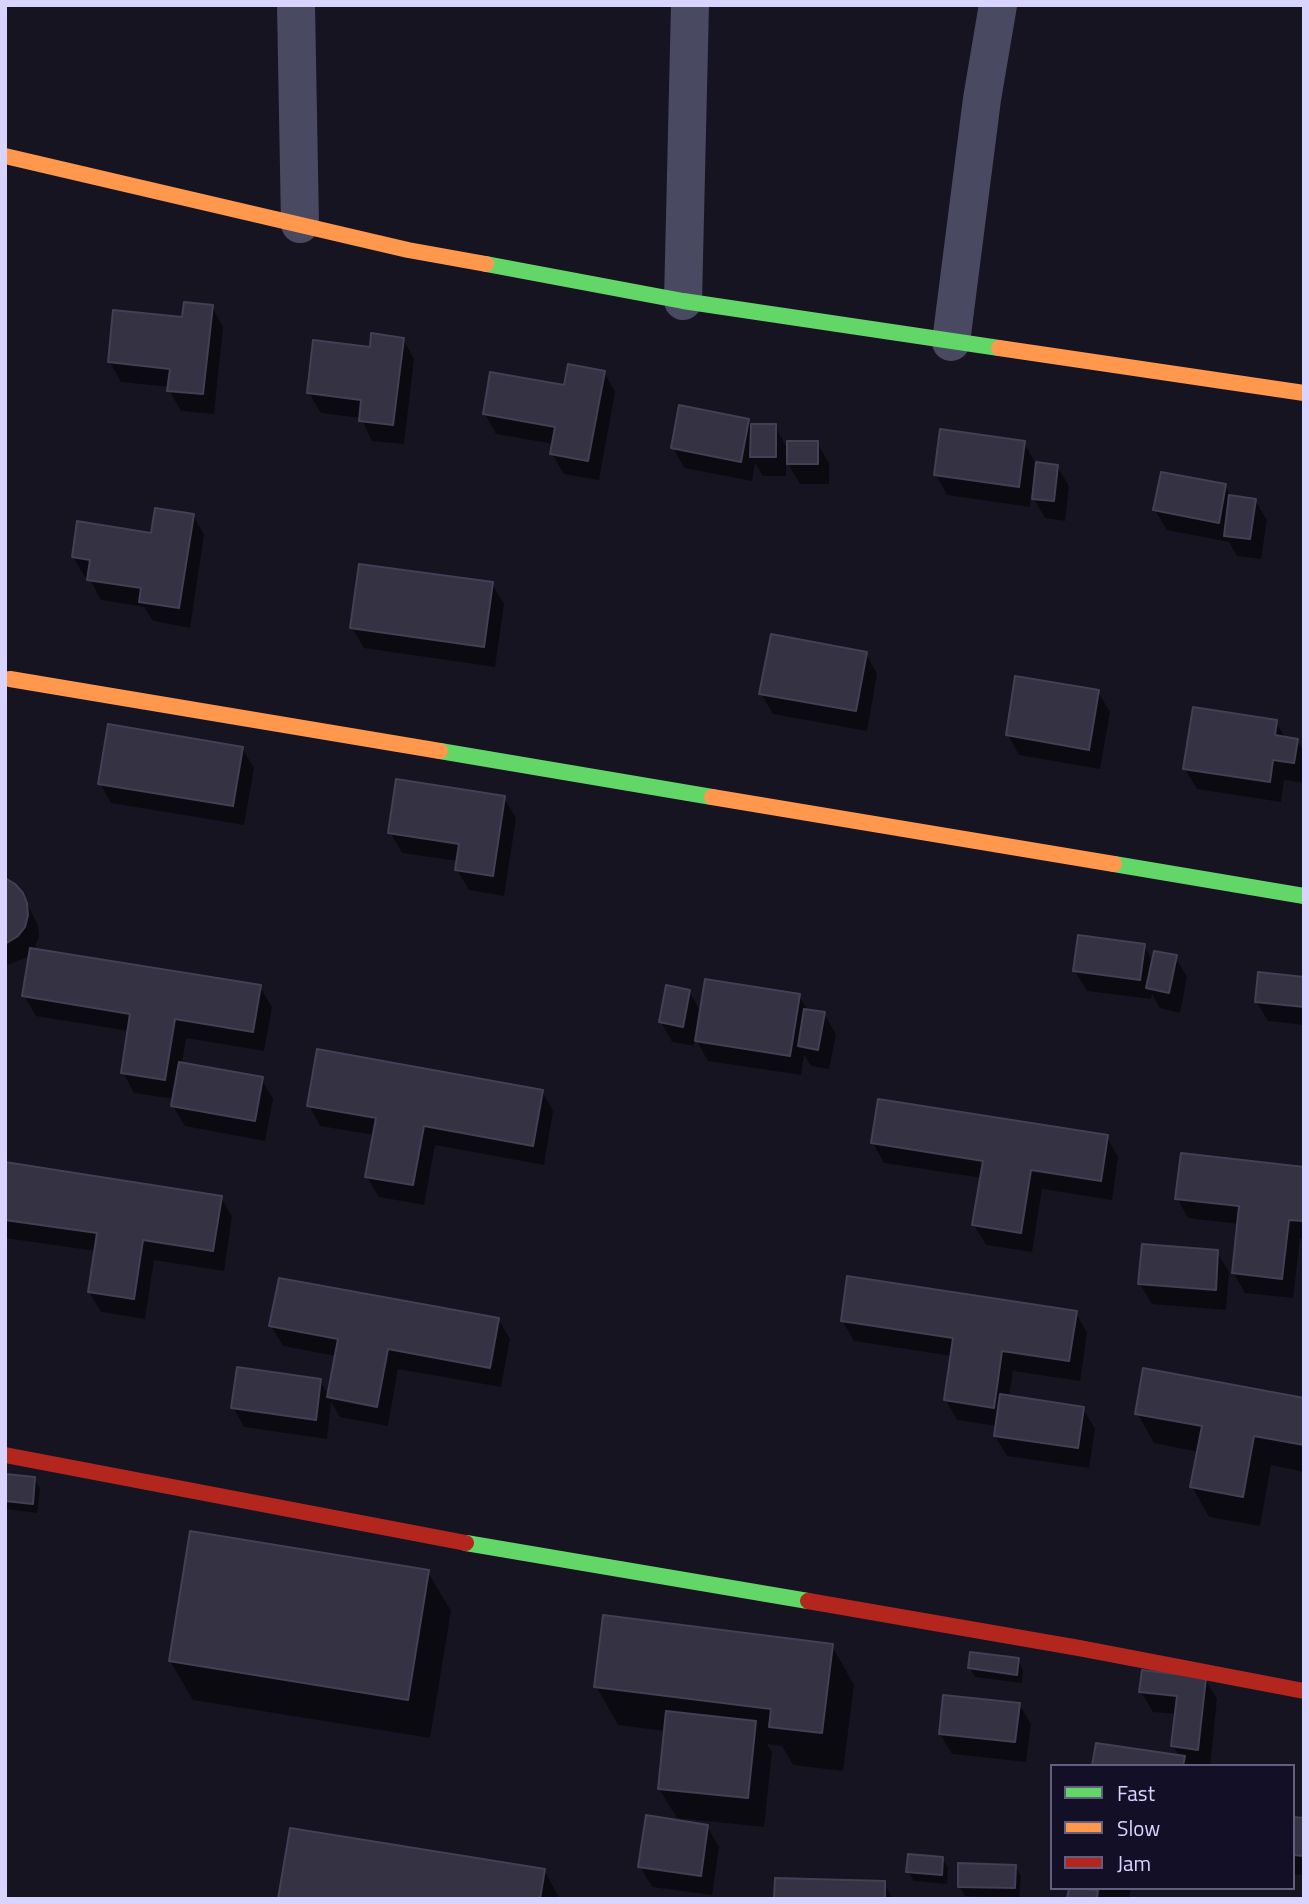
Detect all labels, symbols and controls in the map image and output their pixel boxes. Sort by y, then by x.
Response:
legend [1050,1764,1295,1890]
text: Fast [1117,1777,1155,1809]
text: Slow [1117,1812,1160,1844]
text: Jam [1117,1847,1151,1879]

